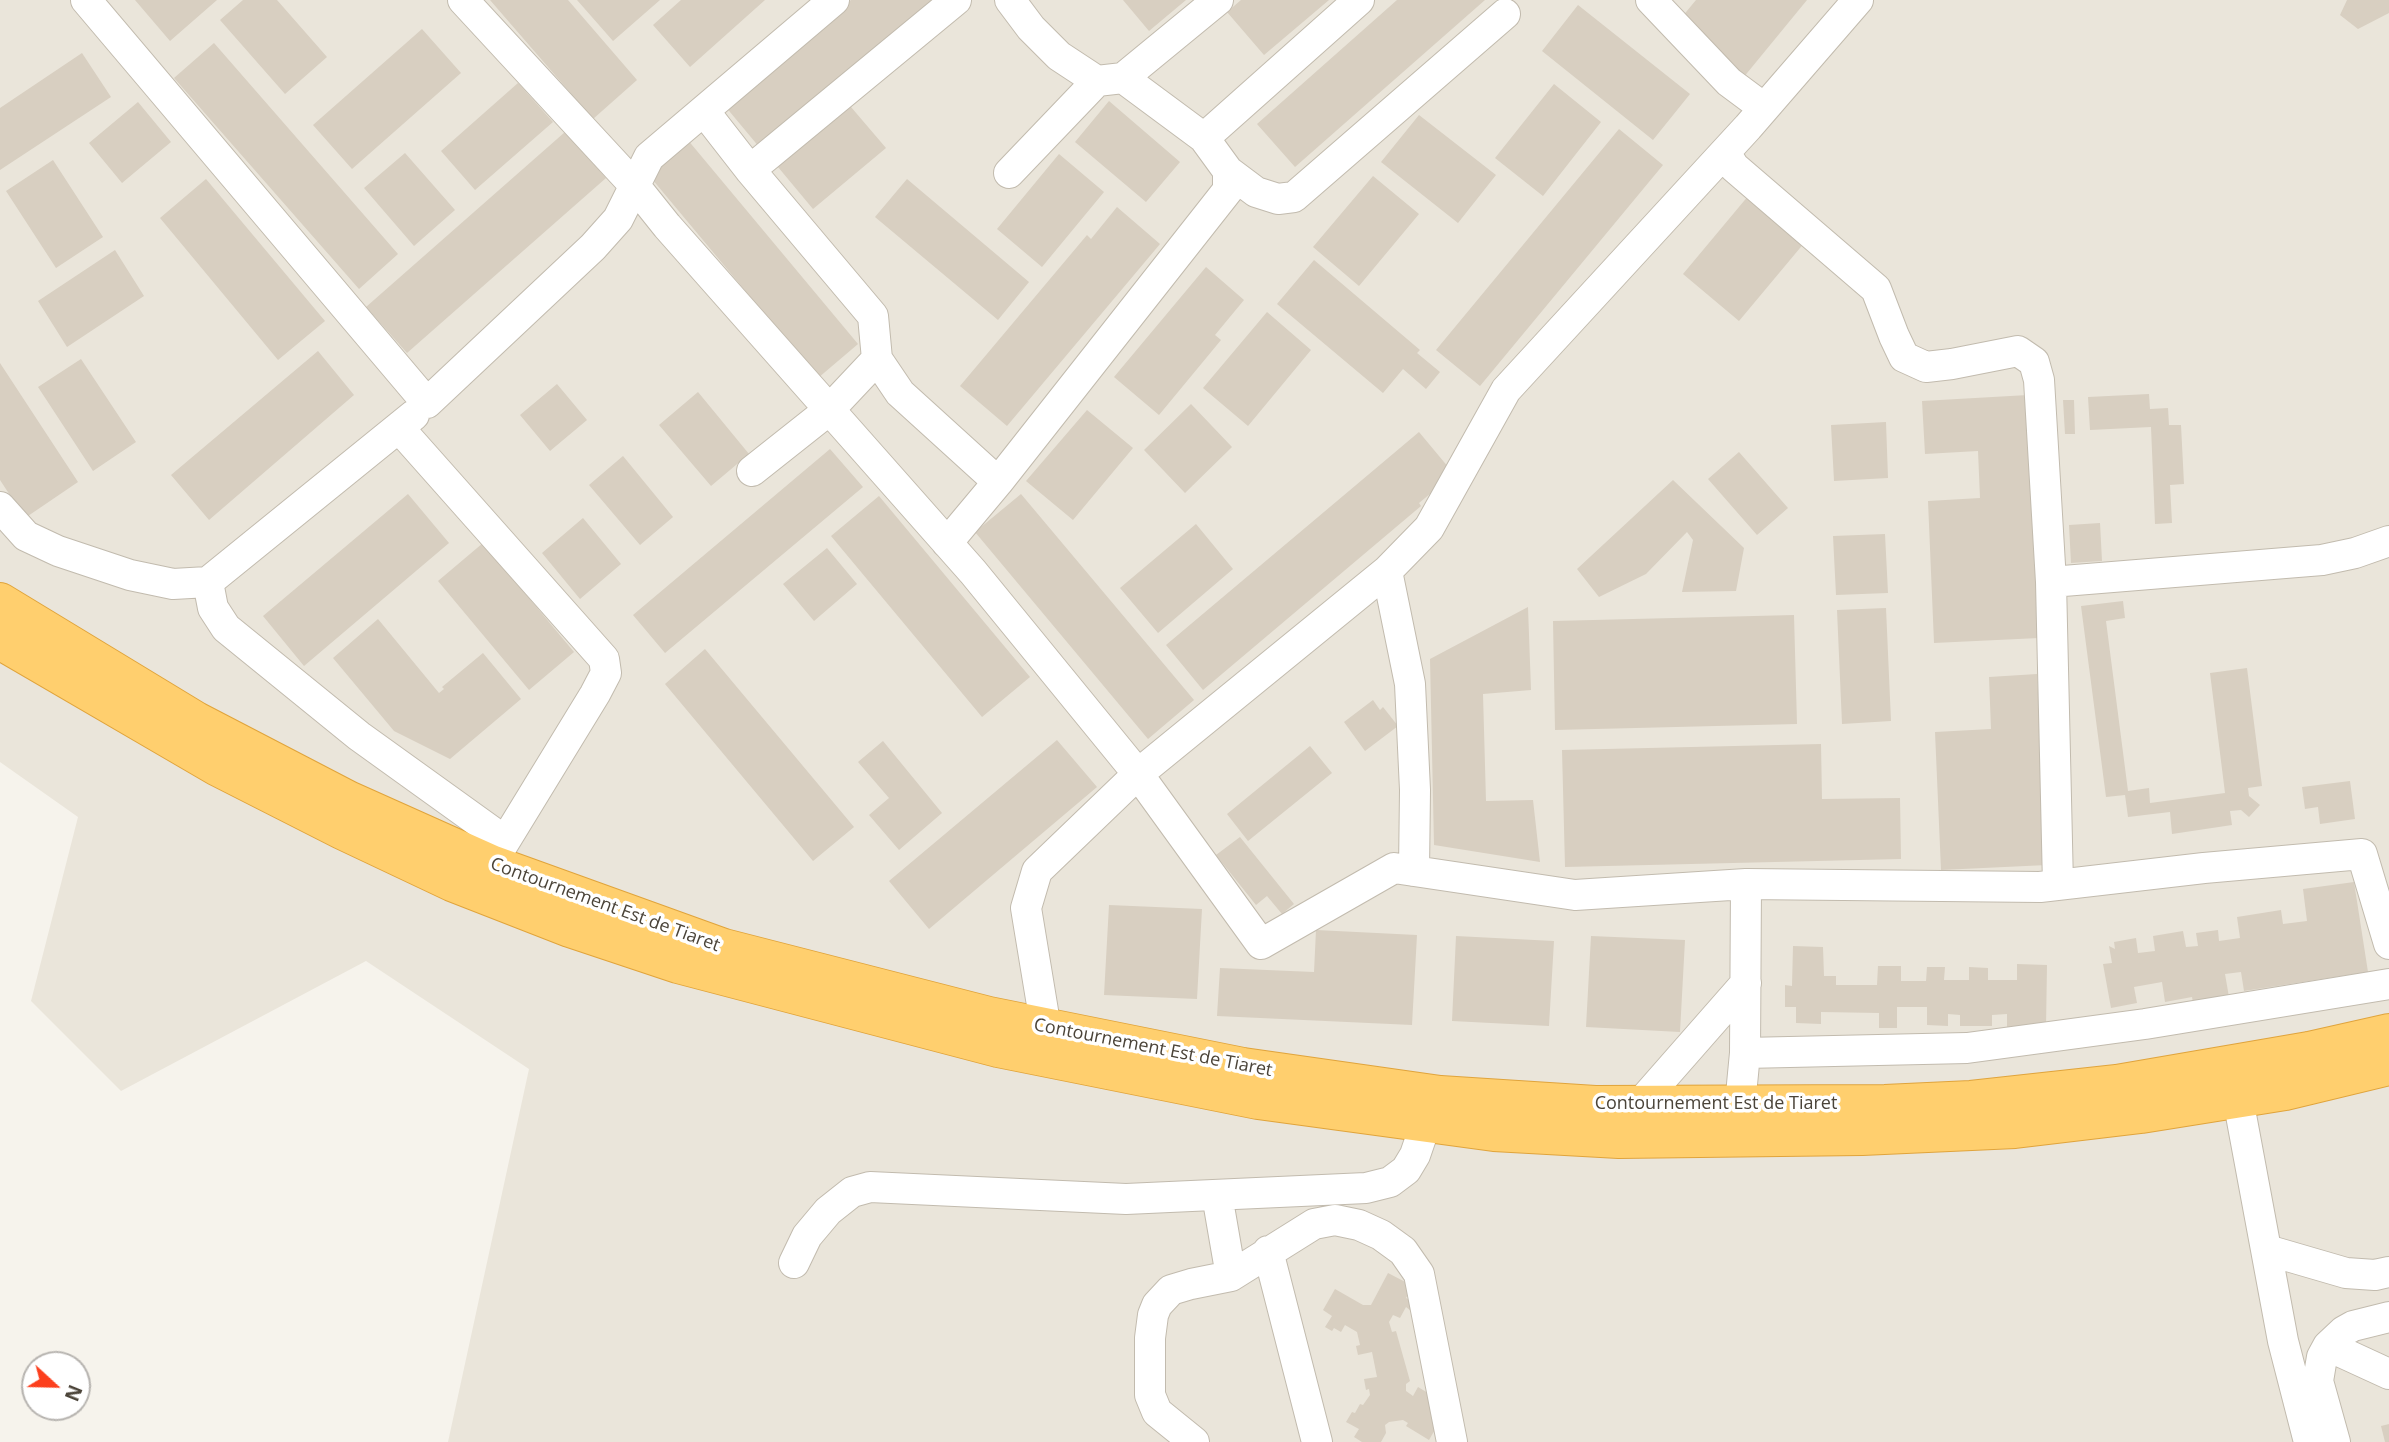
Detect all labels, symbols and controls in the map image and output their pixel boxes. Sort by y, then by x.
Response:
street label: Contournement Est de Tiaret [487,853,723,957]
street label: Contournement Est de Tiaret [1032,1014,1274,1082]
street label: Contournement Est de Tiaret [1595,1093,1837,1115]
north arrow [21,1351,91,1421]
text: N [59,1381,89,1405]

